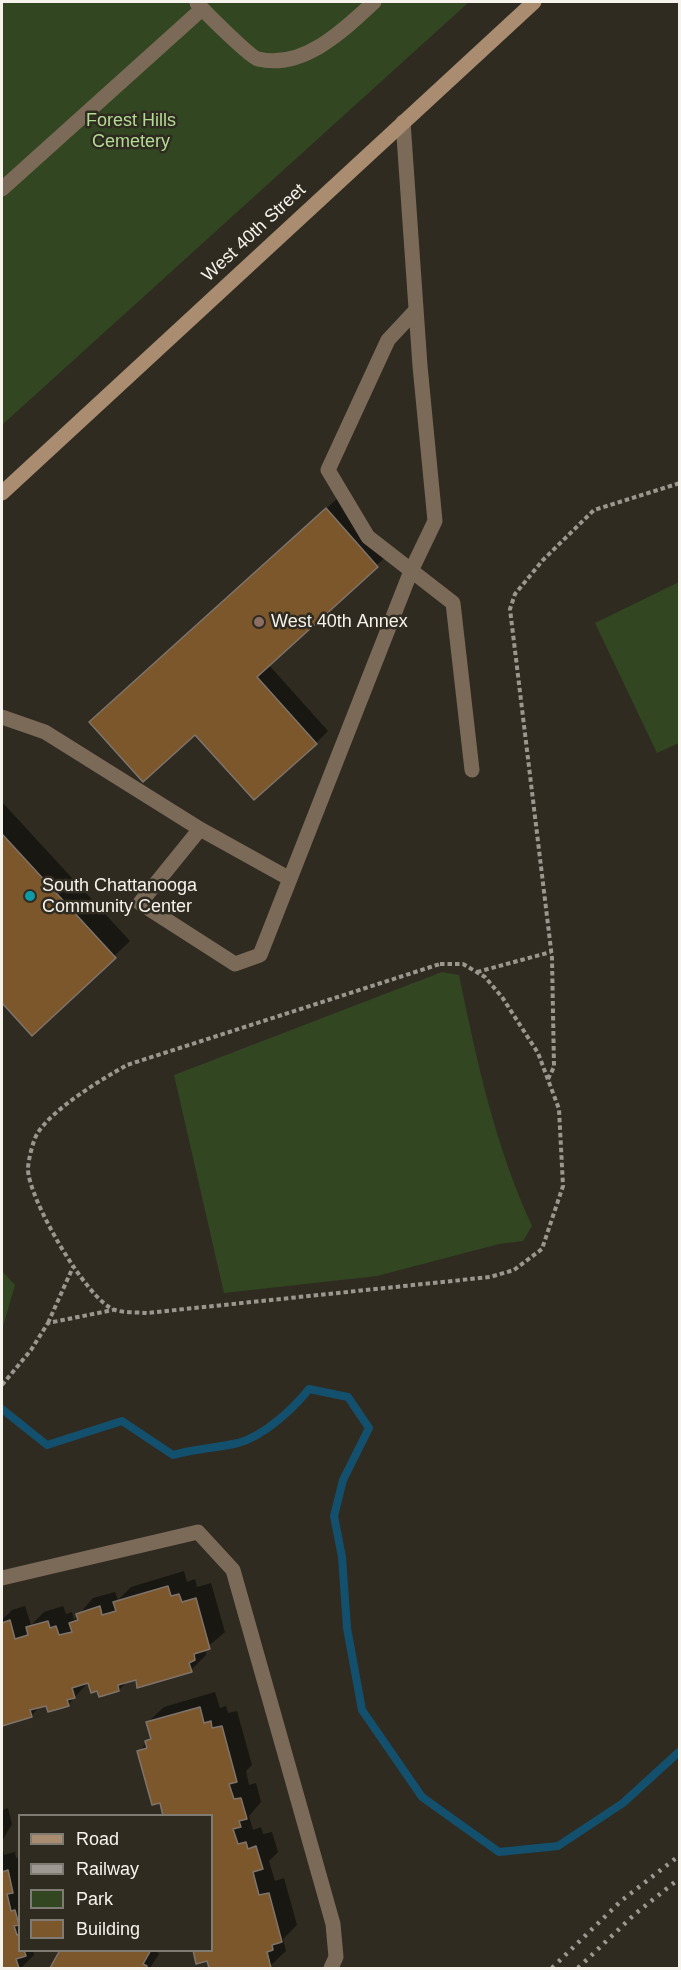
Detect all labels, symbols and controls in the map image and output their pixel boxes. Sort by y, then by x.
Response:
park label: Forest Hills Cemetery [86,110,176,152]
street label: West 40th Street [198,179,310,287]
place label: West 40th Annex [271,611,408,633]
marker: West 40th Annex [252,615,266,629]
place label: South Chattanooga Community Center [42,875,197,918]
marker: South Chattanooga Community Center [23,889,37,903]
legend [18,1814,213,1952]
text: Road [76,1829,119,1849]
text: Railway [76,1859,139,1879]
text: Park [76,1889,113,1909]
text: Building [76,1919,140,1939]

